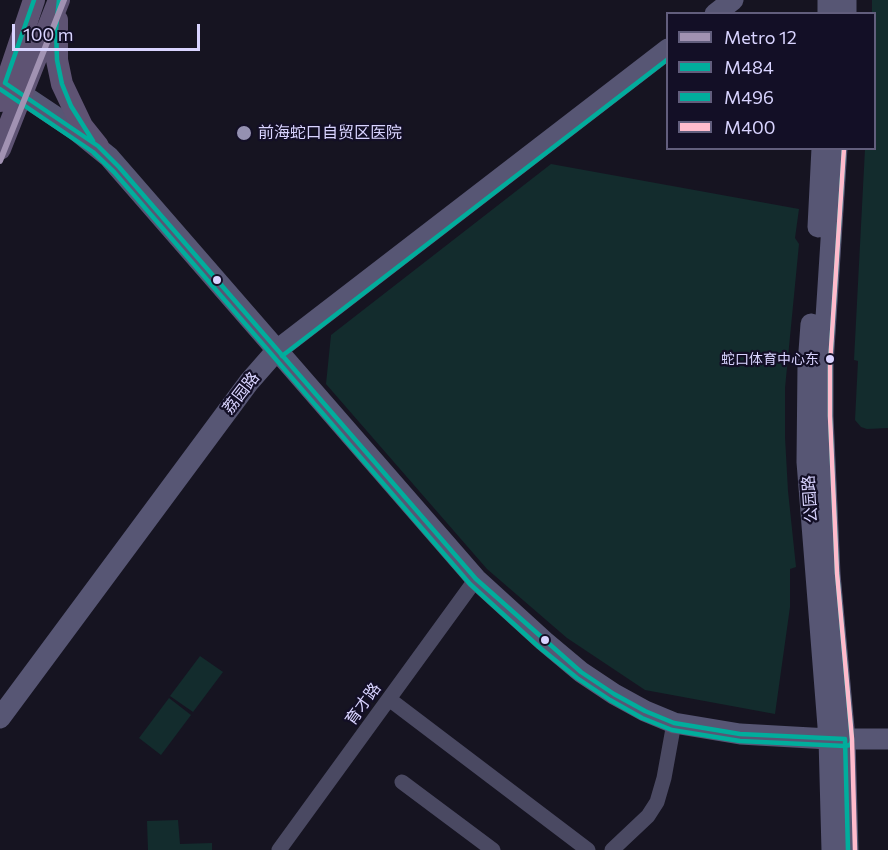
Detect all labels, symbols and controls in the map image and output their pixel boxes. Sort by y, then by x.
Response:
scale bar [15,12,202,50]
legend [666,12,876,150]
text: 100 m [23,23,73,45]
text: Metro 12 [724,26,797,48]
text: M484 [724,56,774,78]
text: M496 [724,86,774,108]
text: M400 [724,116,776,138]
place label: 前海蛇口自贸区医院 [258,123,402,143]
marker: 前海蛇口自贸区医院 [235,124,253,142]
unlabelled marker [211,274,223,286]
place label: 蛇口体育中心东 [721,351,819,367]
marker: 蛇口体育中心东 [824,353,836,365]
street label: 荔园路 [219,368,263,418]
street label: 公园路 [799,474,821,524]
unlabelled marker [539,634,551,646]
street label: 育才路 [341,679,385,729]

